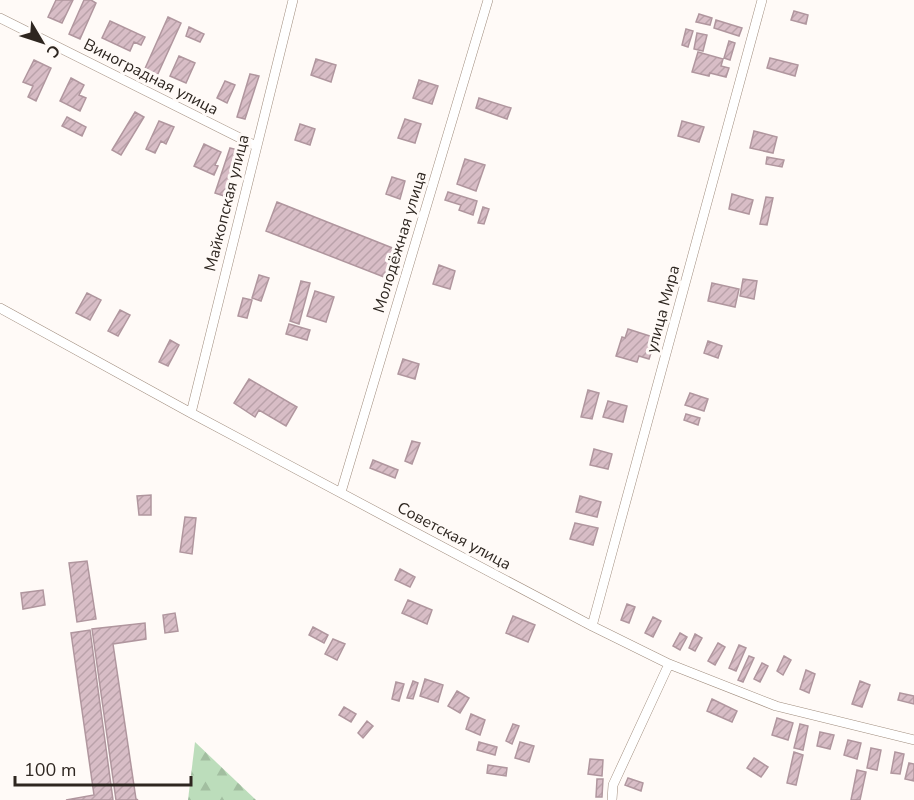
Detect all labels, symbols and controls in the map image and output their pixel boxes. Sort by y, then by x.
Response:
north arrow [12,12,72,72]
street label: Виноградная улица [80,33,222,121]
text: С [41,40,65,62]
street label: Майкопская улица [199,132,255,274]
street label: Молодёжная улица [368,169,432,315]
street label: улица Мира [641,263,685,355]
street label: Советская улица [393,497,515,575]
scale bar [15,749,190,787]
text: 100 m [24,758,76,782]

